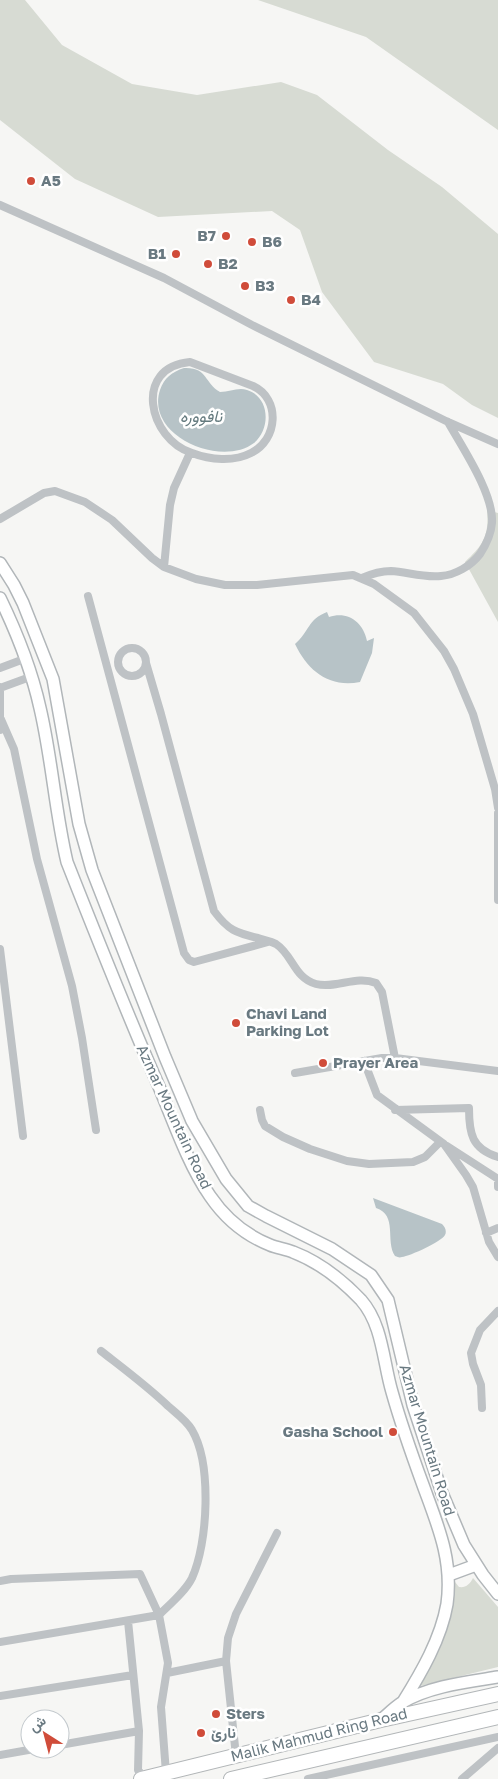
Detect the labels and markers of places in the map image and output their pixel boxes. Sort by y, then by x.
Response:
place label: A5 [41,171,61,189]
marker: A5 [25,175,37,187]
place label: B7 [197,226,216,244]
marker: B7 [220,230,232,242]
place label: B6 [262,232,282,250]
marker: B6 [246,236,258,248]
place label: B1 [148,244,166,262]
marker: B1 [170,248,182,260]
place label: B2 [218,254,238,272]
marker: B2 [202,258,214,270]
place label: B3 [255,276,275,294]
marker: B3 [239,280,251,292]
place label: B4 [301,290,321,308]
marker: B4 [285,294,297,306]
place label: Chavi Land Parking Lot [246,1004,329,1039]
marker: Chavi Land Parking Lot [230,1017,242,1029]
place label: Prayer Area [333,1053,418,1071]
marker: Prayer Area [317,1057,329,1069]
place label: Gasha School [283,1422,383,1440]
marker: Gasha School [387,1426,399,1438]
place label: Sters [226,1704,265,1722]
marker: Sters [210,1708,222,1720]
place label: نارێ [211,1723,236,1742]
marker: نارێ [195,1727,207,1739]

